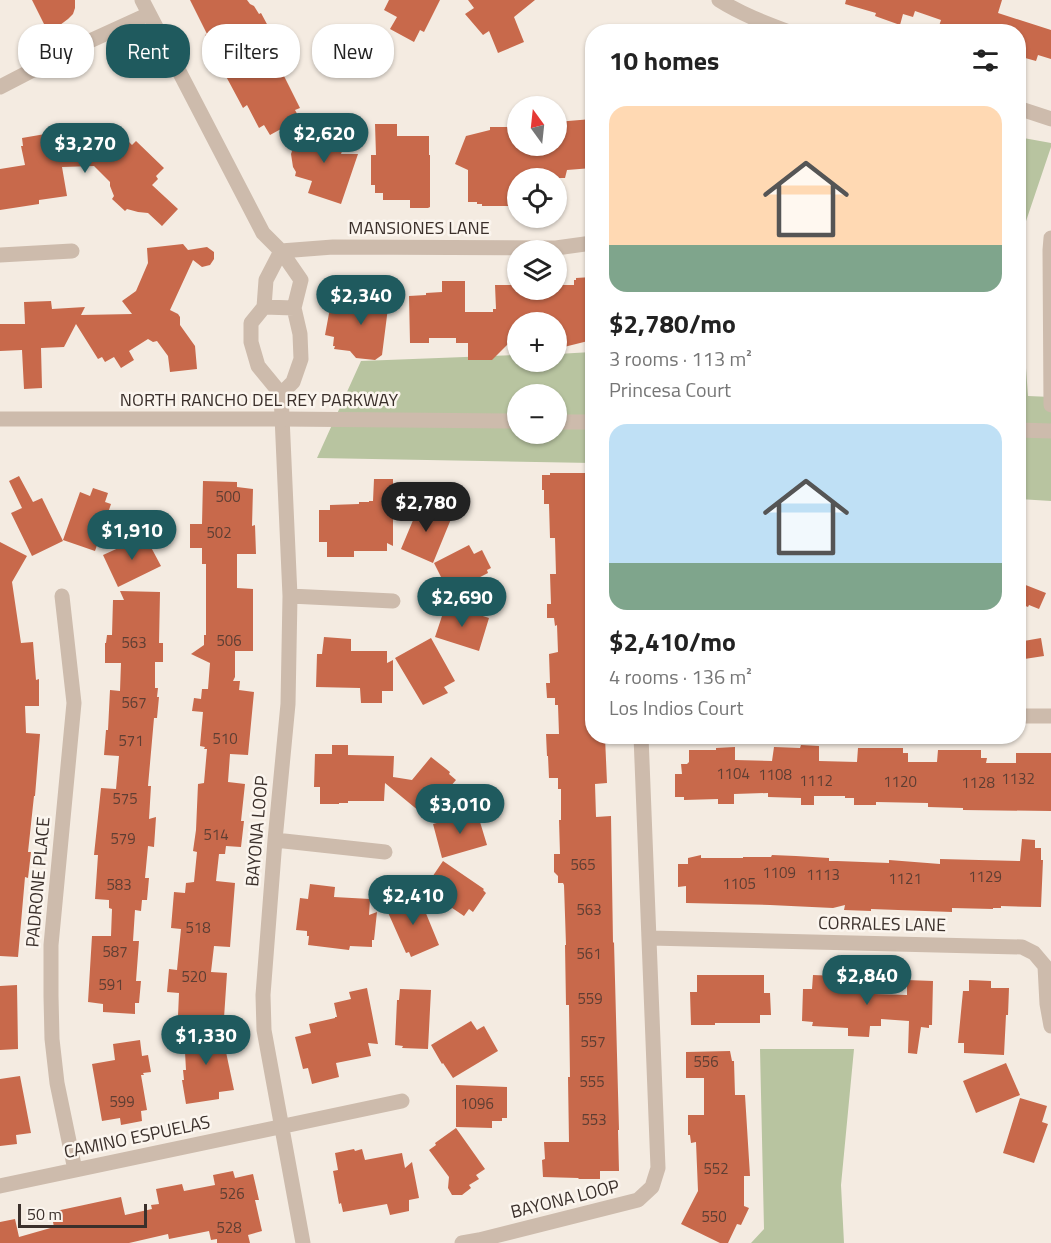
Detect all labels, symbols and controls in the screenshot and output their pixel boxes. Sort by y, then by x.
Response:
chip: Buy [18,24,94,78]
chip: Rent [106,24,190,78]
chip: Filters [202,24,300,78]
chip: New [312,24,394,78]
text: 10 homes [609,41,719,80]
icon: filters [969,44,1002,77]
north arrow [507,96,567,156]
map controls [507,96,567,444]
pin: $2,620 [275,113,373,164]
text: $2,620 [293,117,355,148]
pin: $3,270 [36,123,134,174]
text: $3,270 [54,127,116,158]
icon: home [752,145,860,253]
button: locate [507,168,567,228]
street label: MANSIONES LANE [348,214,490,241]
button: layers [507,240,567,300]
pin: $2,340 [312,275,410,326]
text: $2,340 [330,279,392,310]
text: $2,780/mo [609,304,736,343]
button: + [507,312,567,372]
text: 3 rooms · 113 m² [609,343,752,374]
text: Princesa Court [609,374,731,405]
button: − [507,384,567,444]
street label: NORTH RANCHO DEL REY PARKWAY [120,386,398,413]
icon: home [752,463,860,571]
pin: $2,780 [377,482,475,533]
house number: 500 [215,485,241,508]
text: $2,780 [395,486,457,517]
pin: $1,910 [83,510,181,561]
text: $1,910 [101,514,163,545]
house number: 502 [206,521,232,544]
pin: $2,690 [413,577,511,628]
text: $2,690 [431,581,493,612]
text: $2,410/mo [609,622,736,661]
house number: 506 [216,629,242,652]
house number: 563 [121,631,147,654]
text: 4 rooms · 136 m² [609,661,752,692]
house number: 567 [121,691,147,714]
text: Los Indios Court [609,692,743,723]
house number: 510 [212,727,238,750]
house number: 571 [118,729,144,752]
house number: 1104 [716,762,750,785]
house number: 1108 [758,763,792,786]
house number: 1132 [1001,767,1035,790]
house number: 1112 [799,769,833,792]
house number: 1120 [883,770,917,793]
house number: 1128 [961,771,995,794]
street label: BAYONA LOOP [238,774,275,888]
pin: $3,010 [411,784,509,835]
house number: 575 [112,787,138,810]
text: $3,010 [429,788,491,819]
street label: PADRONE PLACE [18,815,57,948]
house number: 514 [203,823,229,846]
house number: 579 [110,827,136,850]
house number: 565 [570,853,596,876]
house number: 1109 [762,861,796,884]
house number: 1113 [806,863,840,886]
house number: 1129 [968,865,1002,888]
house number: 1121 [888,867,922,890]
house number: 1105 [722,872,756,895]
house number: 583 [106,873,132,896]
pin: $2,410 [364,875,462,926]
text: $2,410 [382,879,444,910]
house number: 563 [576,898,602,921]
street label: CORRALES LANE [818,909,946,938]
house number: 518 [185,916,211,939]
house number: 587 [102,940,128,963]
house number: 561 [576,942,602,965]
pin: $2,840 [818,955,916,1006]
text: $2,840 [836,959,898,990]
house number: 520 [181,965,207,988]
house number: 591 [98,973,124,996]
house number: 559 [577,987,603,1010]
pin: $1,330 [157,1015,255,1066]
text: $1,330 [175,1019,237,1050]
house number: 557 [580,1030,606,1053]
house number: 556 [693,1050,719,1073]
house number: 555 [579,1070,605,1093]
house number: 599 [109,1090,135,1113]
house number: 1096 [460,1092,494,1115]
street label: CAMINO ESPUELAS [61,1108,213,1165]
house number: 553 [581,1108,607,1131]
house number: 552 [703,1157,729,1180]
street label: BAYONA LOOP [508,1172,622,1225]
house number: 526 [219,1182,245,1205]
scale bar [18,1201,147,1228]
text: 50 m [27,1202,62,1226]
house number: 550 [701,1205,727,1228]
house number: 528 [216,1216,242,1239]

